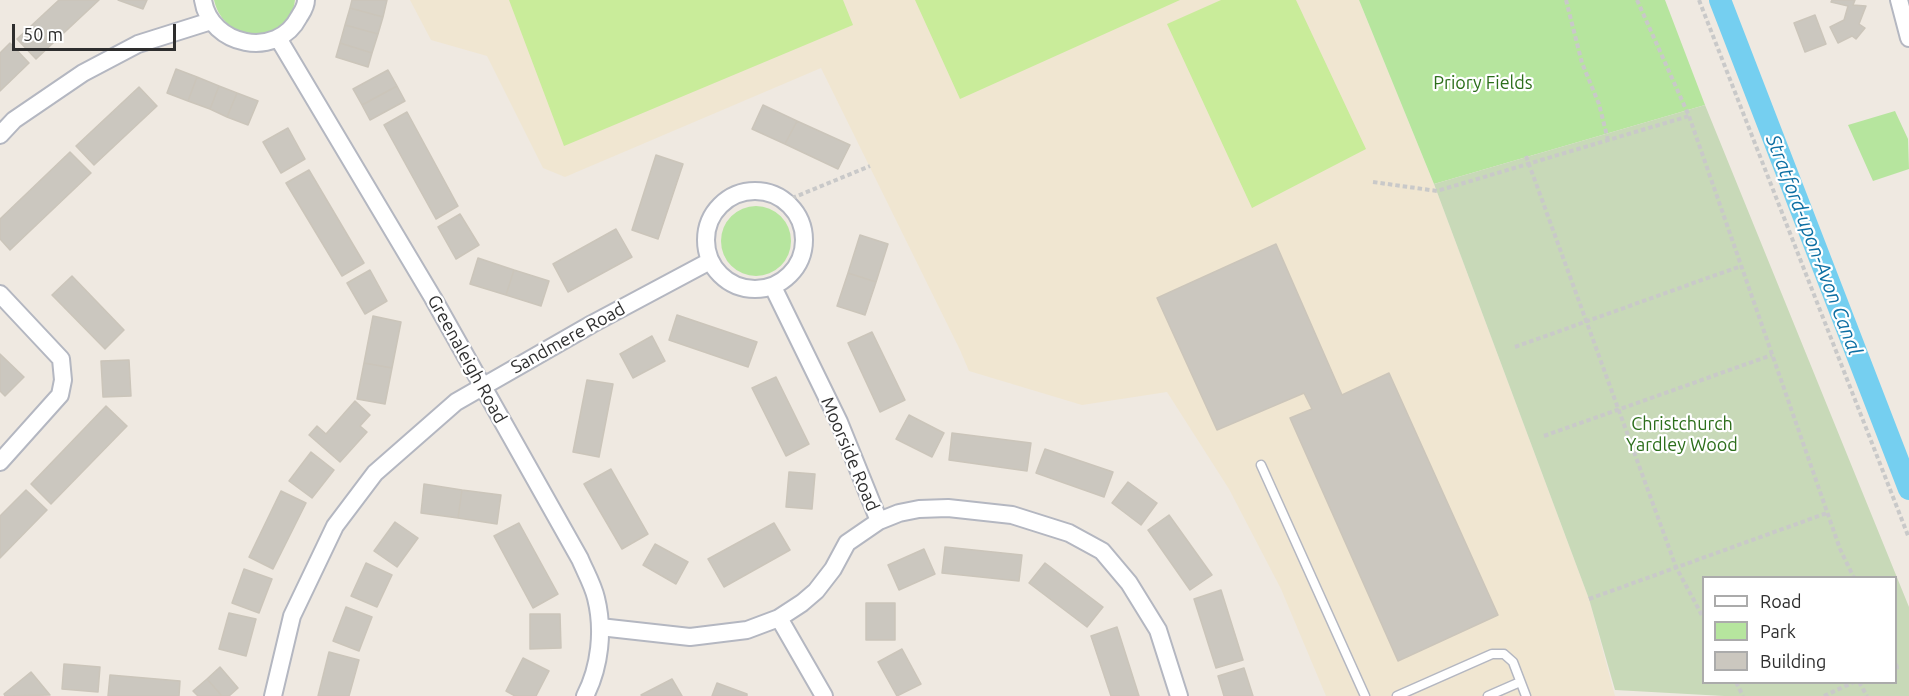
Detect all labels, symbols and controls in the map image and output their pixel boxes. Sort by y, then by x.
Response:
scale bar [15,12,178,50]
text: 50 m [23,24,63,44]
park label: Priory Fields [1433,72,1533,94]
water label: Stratford-upon-Avon Canal [1761,131,1867,359]
street label: Greenaleigh Road [423,291,511,427]
street label: Sandmere Road [507,298,629,378]
street label: Moorside Road [816,394,884,514]
park label: Christchurch Yardley Wood [1626,413,1738,456]
legend [1702,576,1897,684]
text: Road [1760,591,1802,611]
text: Park [1760,621,1796,641]
text: Building [1760,651,1826,671]

